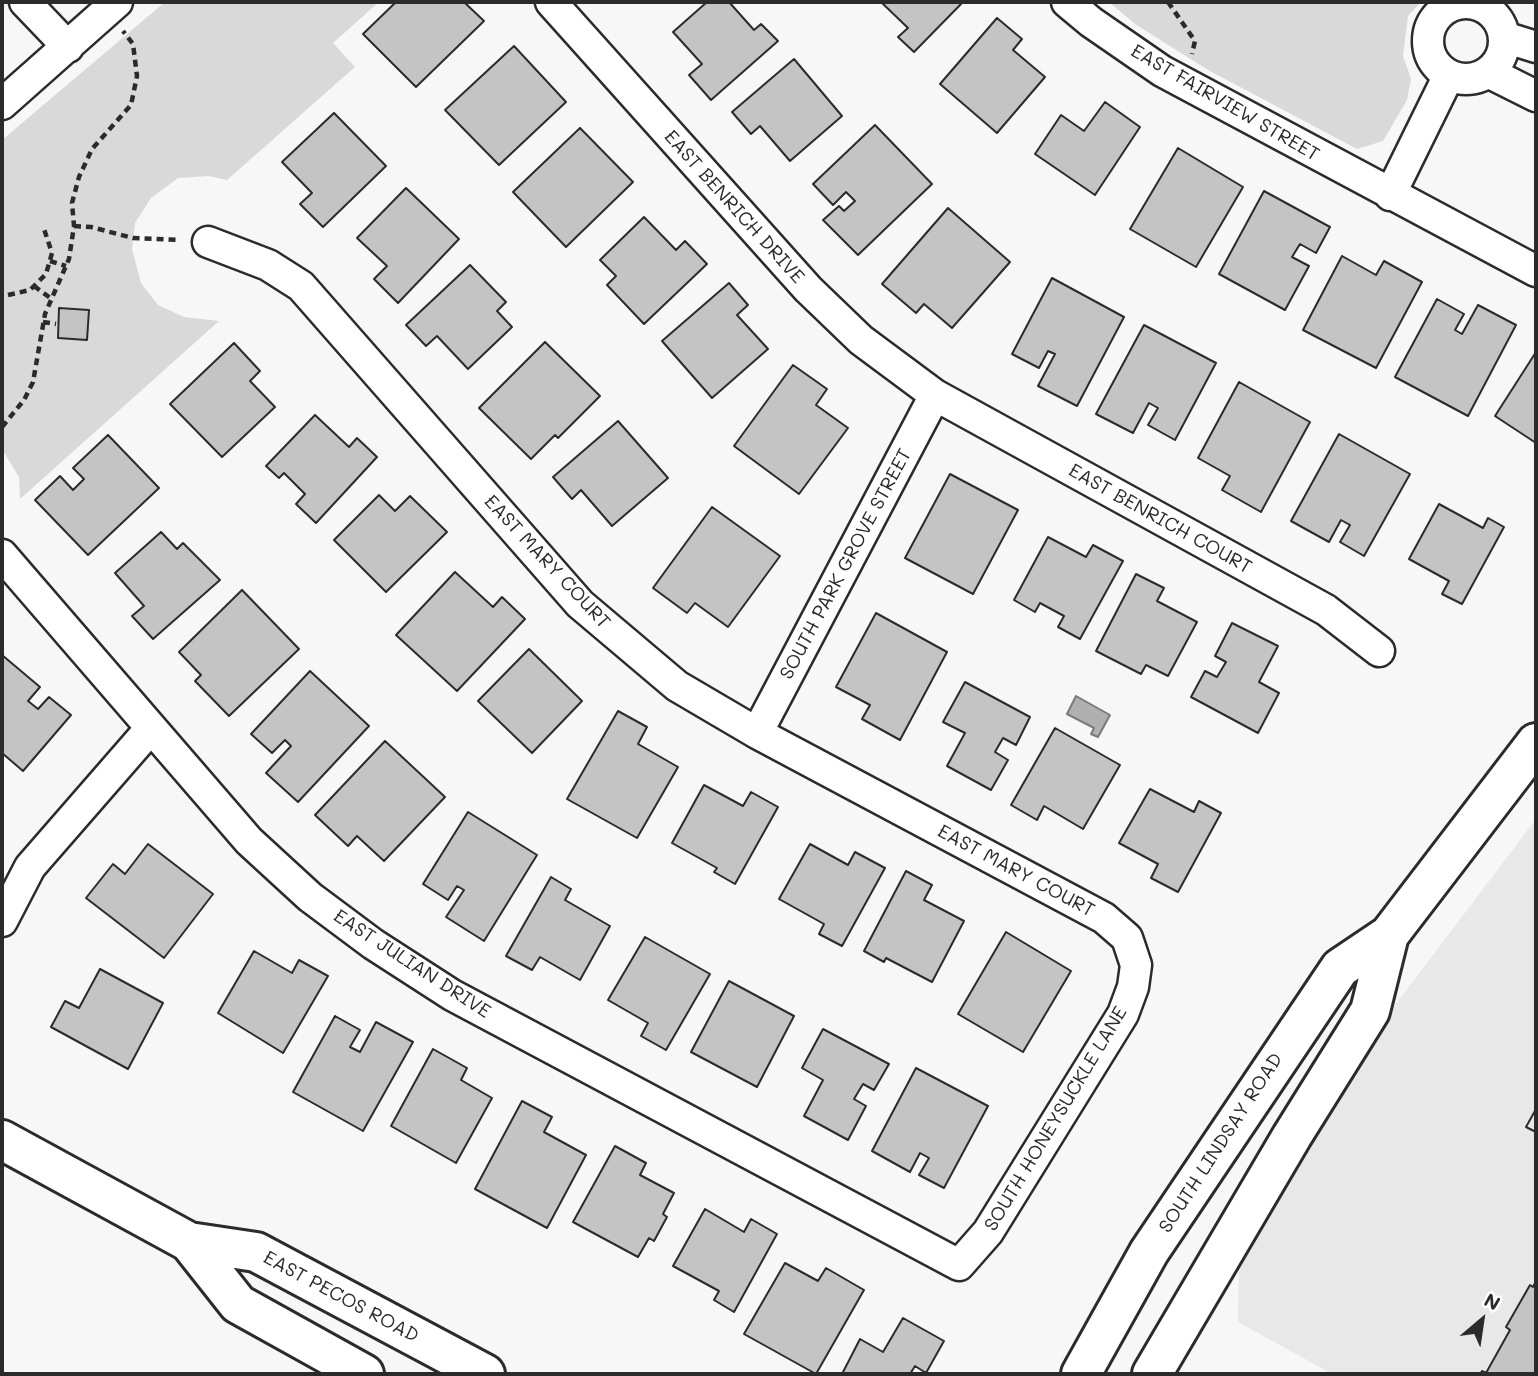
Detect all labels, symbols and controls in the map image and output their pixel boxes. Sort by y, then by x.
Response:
street label: EAST FAIRVIEW STREET [1127,40,1323,166]
street label: EAST BENRICH DRIVE [659,126,809,288]
street label: SOUTH PARK GROVE STREET [775,445,917,683]
street label: EAST BENRICH COURT [1064,459,1256,579]
street label: EAST MARY COURT [479,490,615,634]
street label: EAST MARY COURT [934,820,1098,922]
street label: EAST JULIAN DRIVE [329,905,495,1023]
street label: SOUTH HONEYSUCKLE LANE [980,1003,1132,1235]
street label: SOUTH LINDSAY ROAD [1154,1049,1288,1237]
street label: EAST PECOS ROAD [259,1246,423,1348]
north arrow [1447,1285,1517,1355]
text: N [1480,1287,1505,1316]

